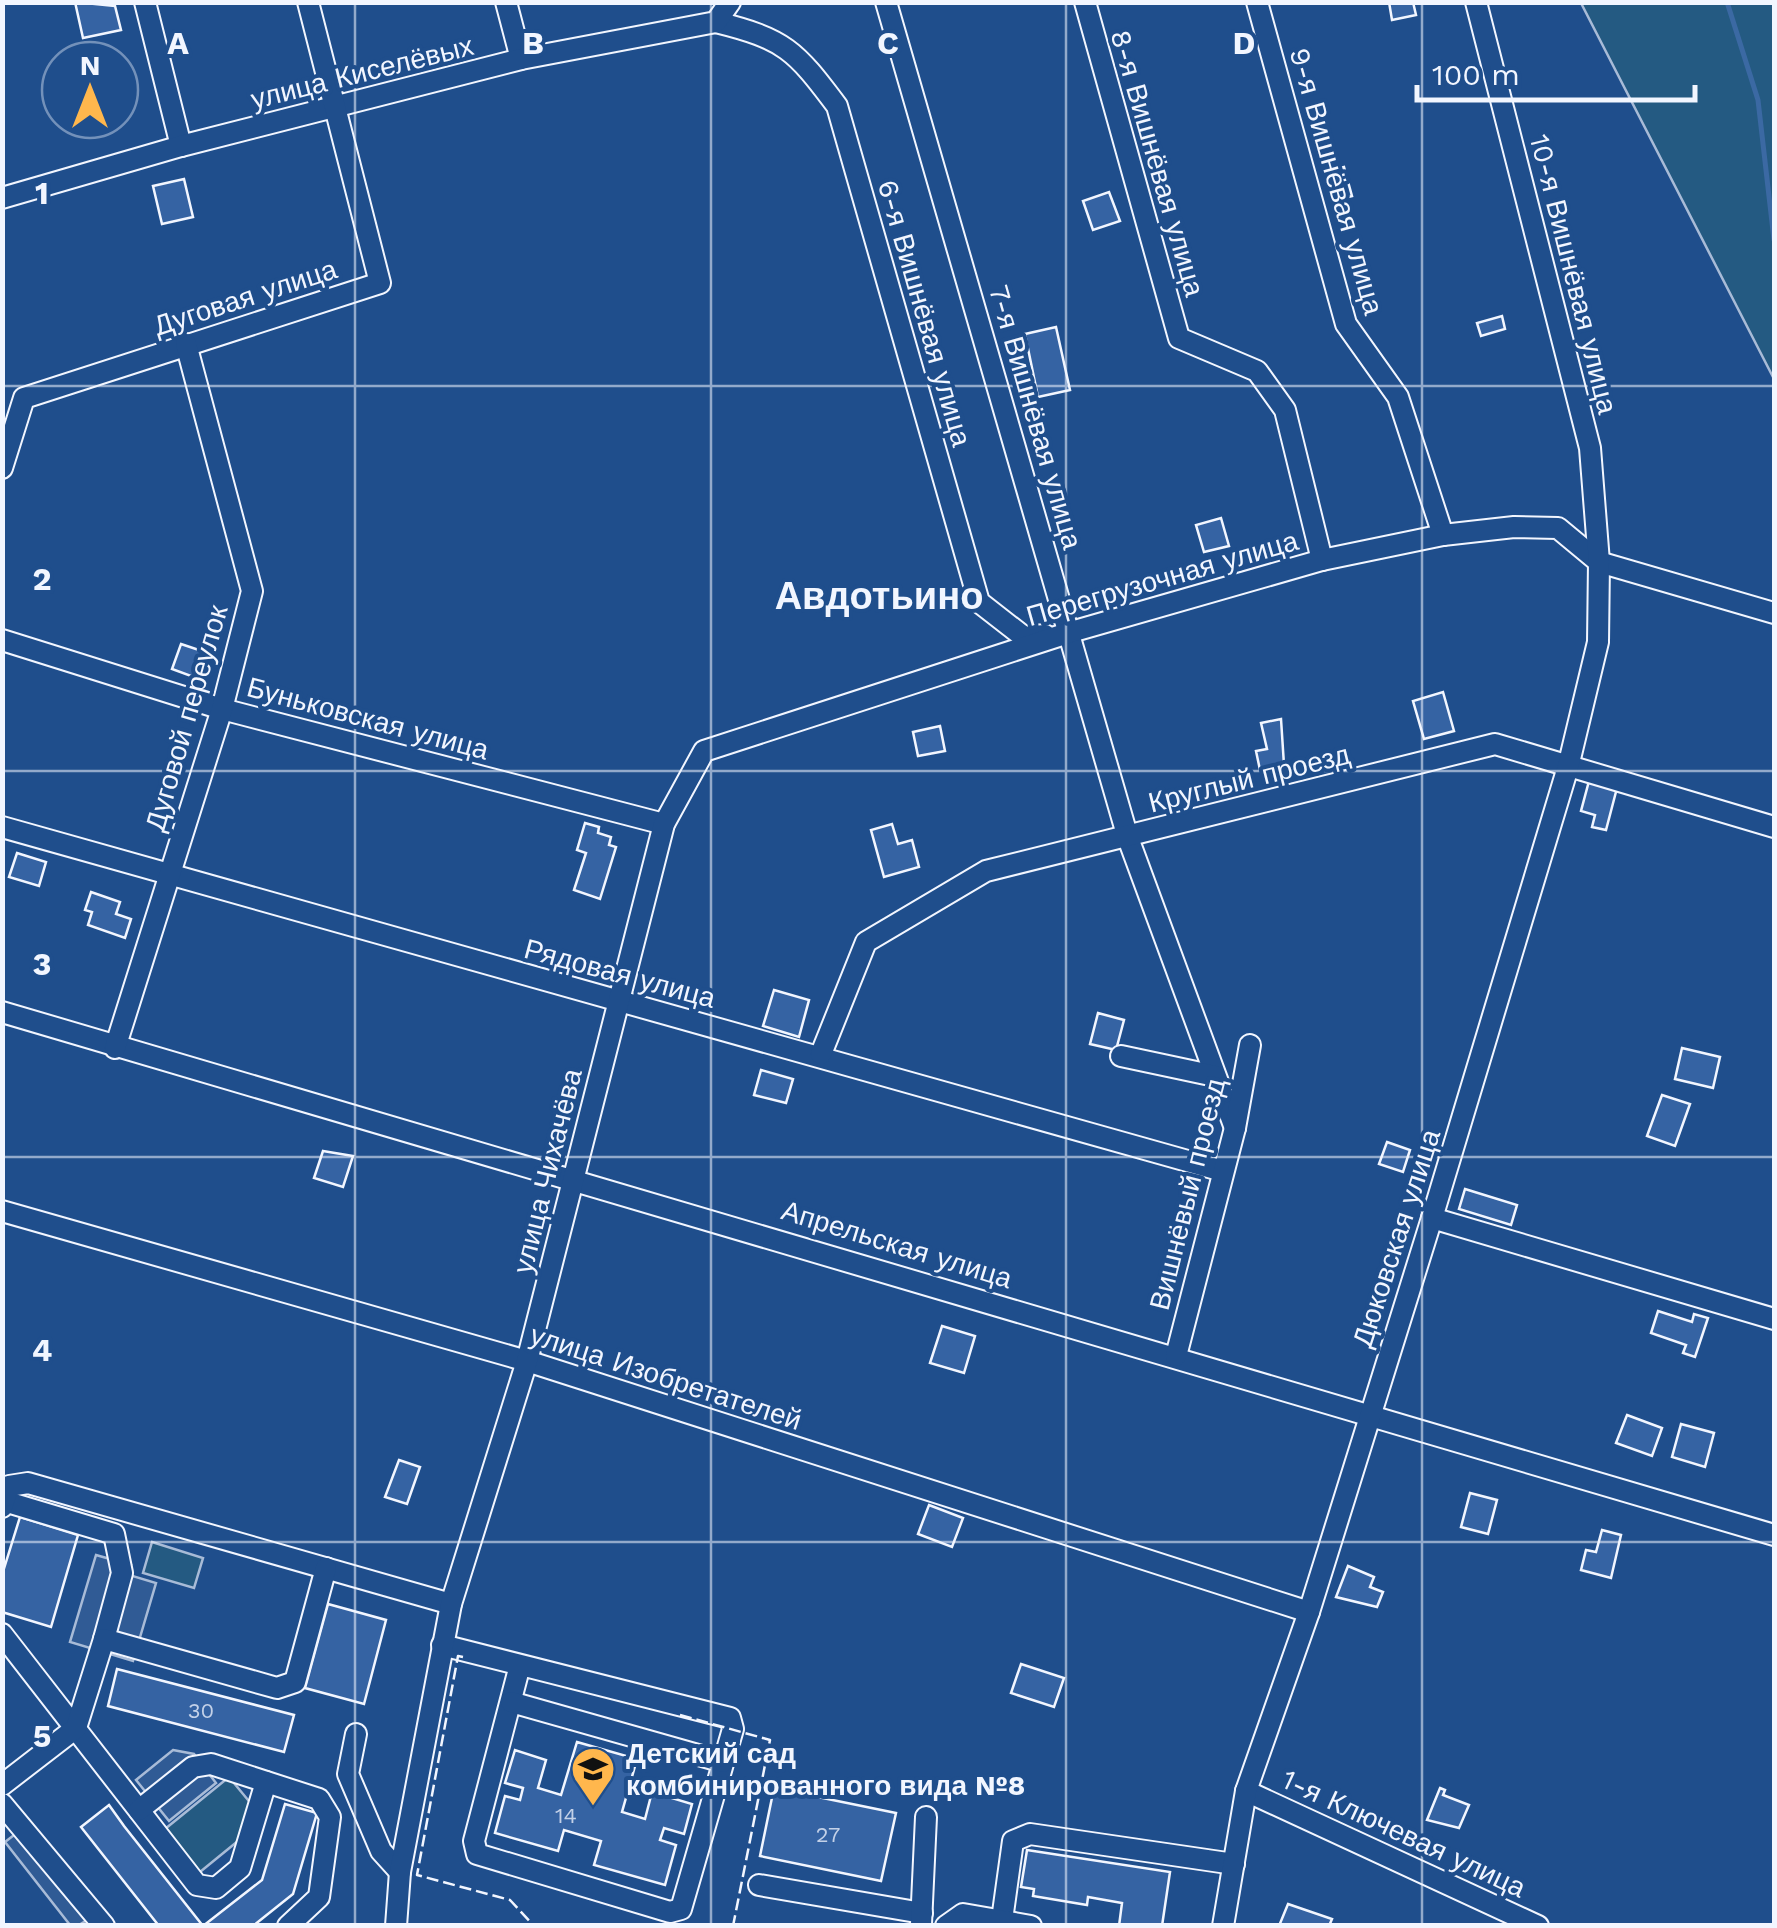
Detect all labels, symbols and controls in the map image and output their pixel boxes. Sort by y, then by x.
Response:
text: A [167,24,189,62]
text: B [522,24,544,62]
text: C [877,24,899,62]
text: D [1233,24,1255,62]
street label: 8-я Вишнёвая улица [1104,26,1212,301]
street label: улица Киселёвых [248,29,477,116]
north arrow [40,40,140,140]
scale bar [1417,40,1694,102]
street label: 9-я Вишнёвая улица [1283,44,1391,319]
text: N [80,49,100,82]
text: 100 m [1432,57,1520,92]
street label: 10-я Вишнёвая улица [1523,131,1624,418]
text: 1 [35,174,49,212]
street label: 6-я Вишнёвая улица [871,176,978,451]
street label: Дуговая улица [149,252,341,343]
street label: 7-я Вишнёвая улица [982,281,1089,553]
street label: Перегрузочная улица [1022,524,1302,633]
text: 2 [32,560,52,598]
district label: Авдотьино [775,574,983,618]
street label: Дуговой переулок [138,601,235,835]
street label: Буньковская улица [244,670,493,767]
street label: Круглый проезд [1145,737,1353,819]
street label: Рядовая улица [521,932,720,1015]
text: 3 [33,945,51,983]
street label: улица Чихачёва [506,1065,589,1277]
street label: Вишнёвый проезд [1143,1075,1232,1313]
street label: Дюковская улица [1346,1125,1447,1351]
street label: Апрельская улица [778,1194,1016,1295]
street label: улица Изобретателей [526,1318,806,1437]
text: 4 [32,1331,52,1369]
house number: 30 [188,1698,214,1723]
text: 5 [33,1717,51,1755]
place label: Детский сад комбинированного вида №8 [626,1737,1025,1802]
school or university icon: Детский сад комбинированного вида №8 [570,1746,616,1807]
street label: 1-я Ключевая улица [1277,1763,1531,1905]
house number: 14 [555,1803,577,1828]
house number: 27 [816,1822,840,1847]

